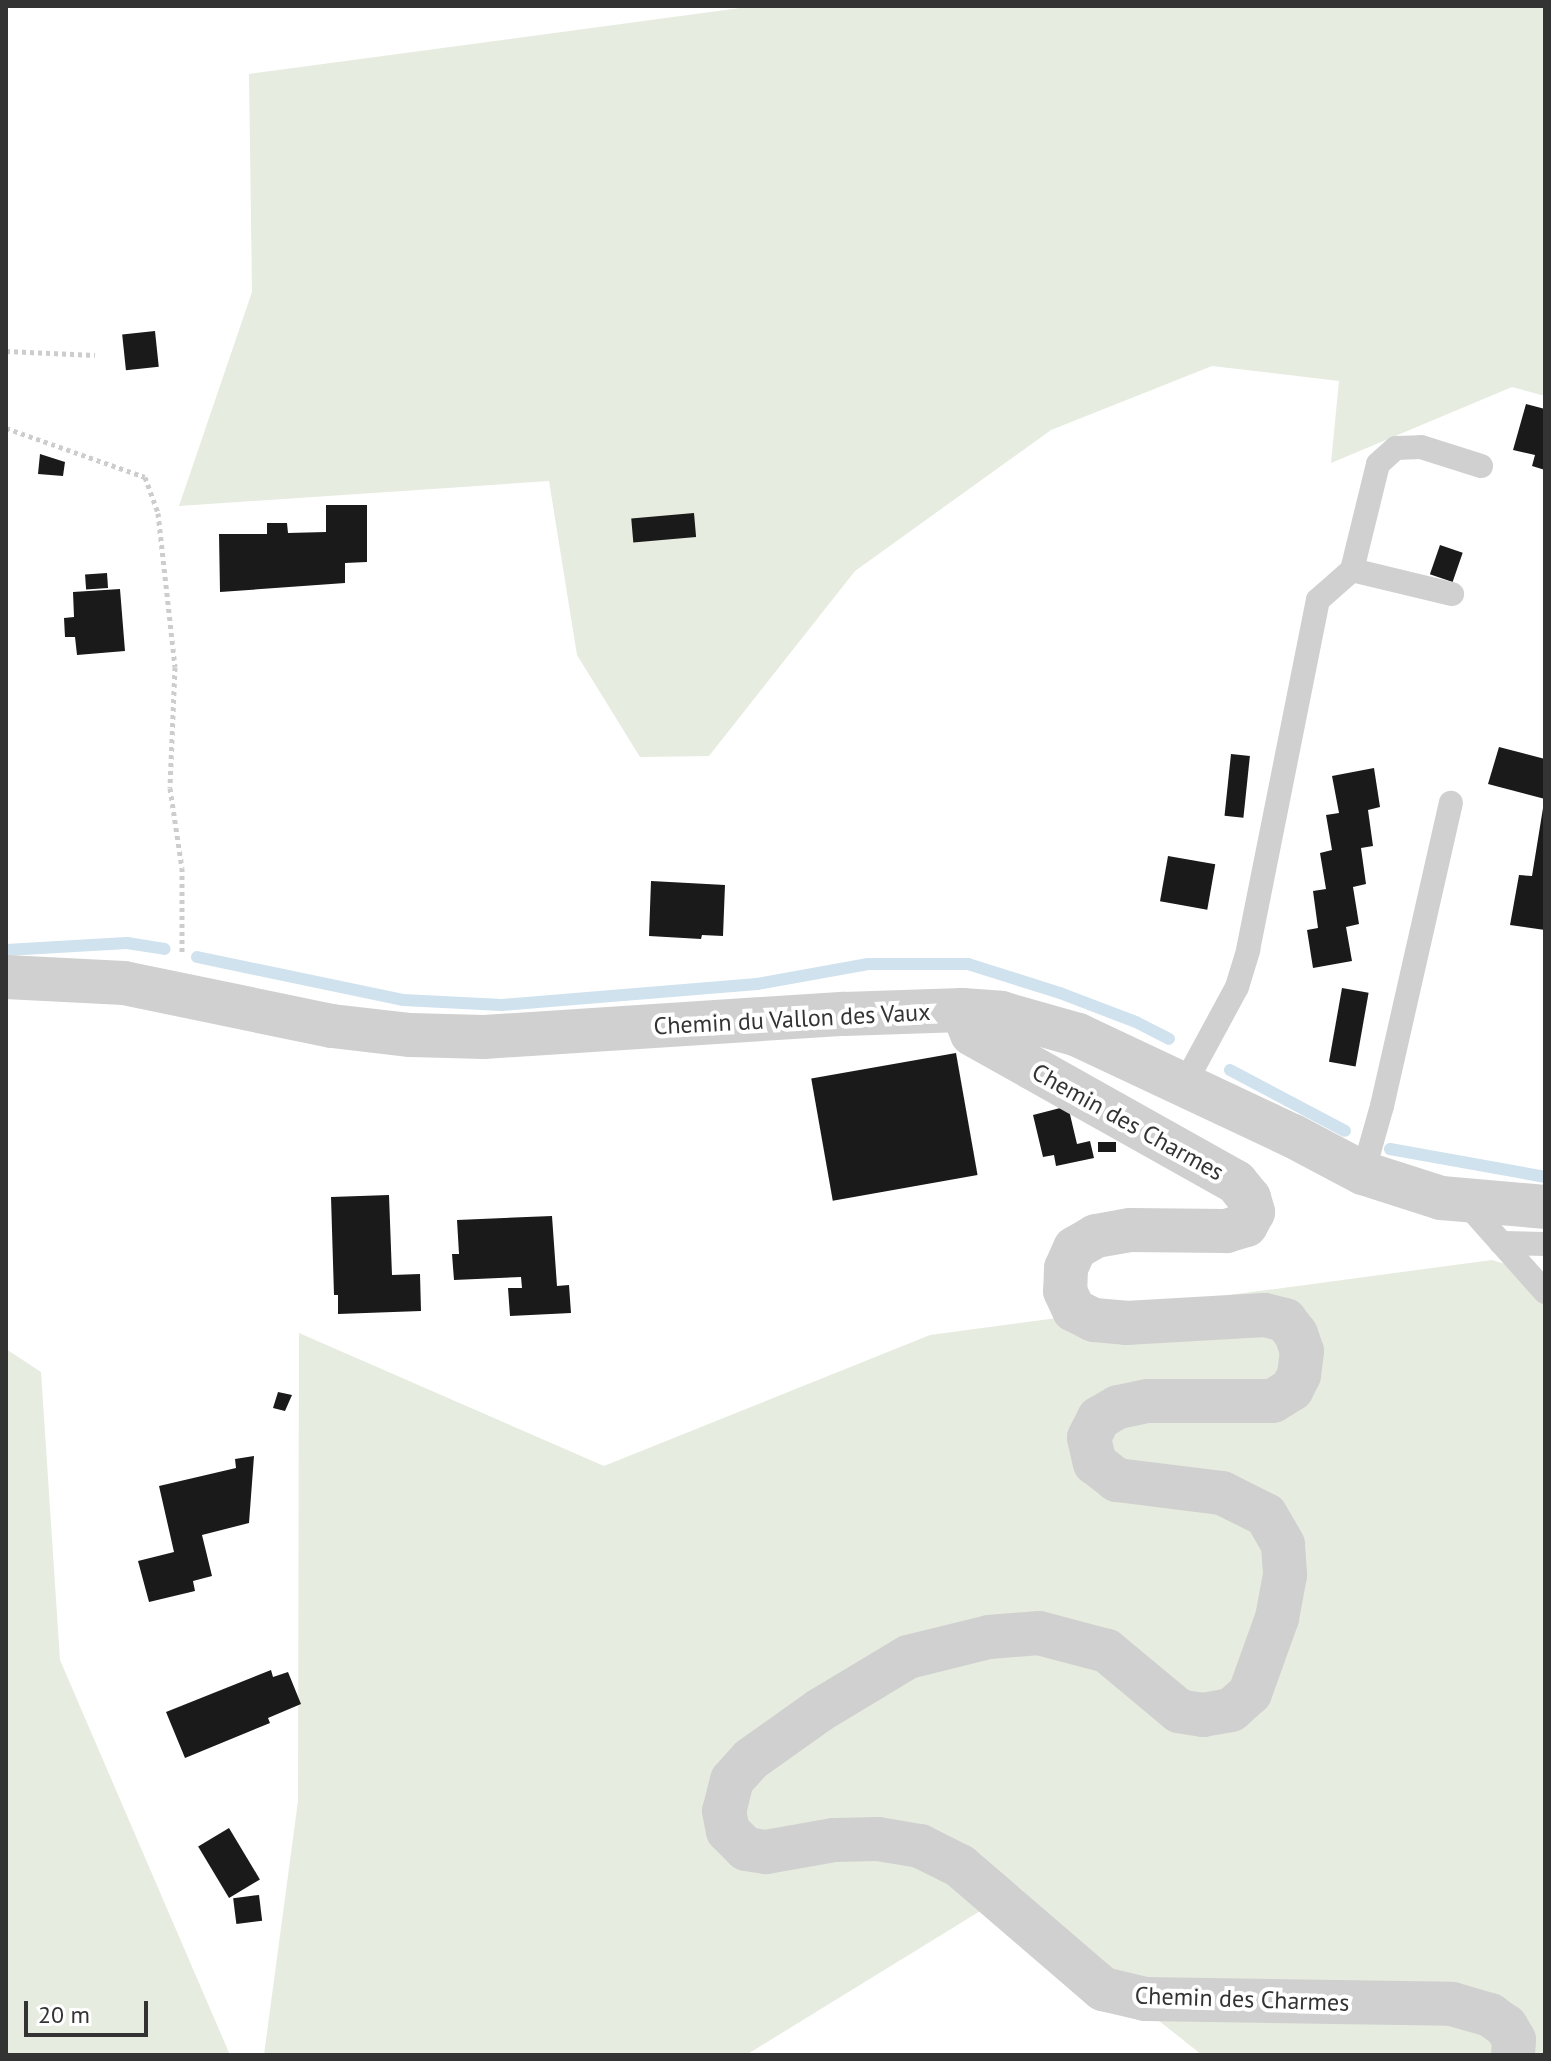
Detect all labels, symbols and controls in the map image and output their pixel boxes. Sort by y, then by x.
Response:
street label: Chemin du Vallon des Vaux [652,997,932,1041]
street label: Chemin des Charmes [1027,1057,1229,1187]
street label: Chemin des Charmes [1134,1981,1350,2017]
scale bar [28,1985,152,2035]
text: 20 m [38,1999,90,2030]

